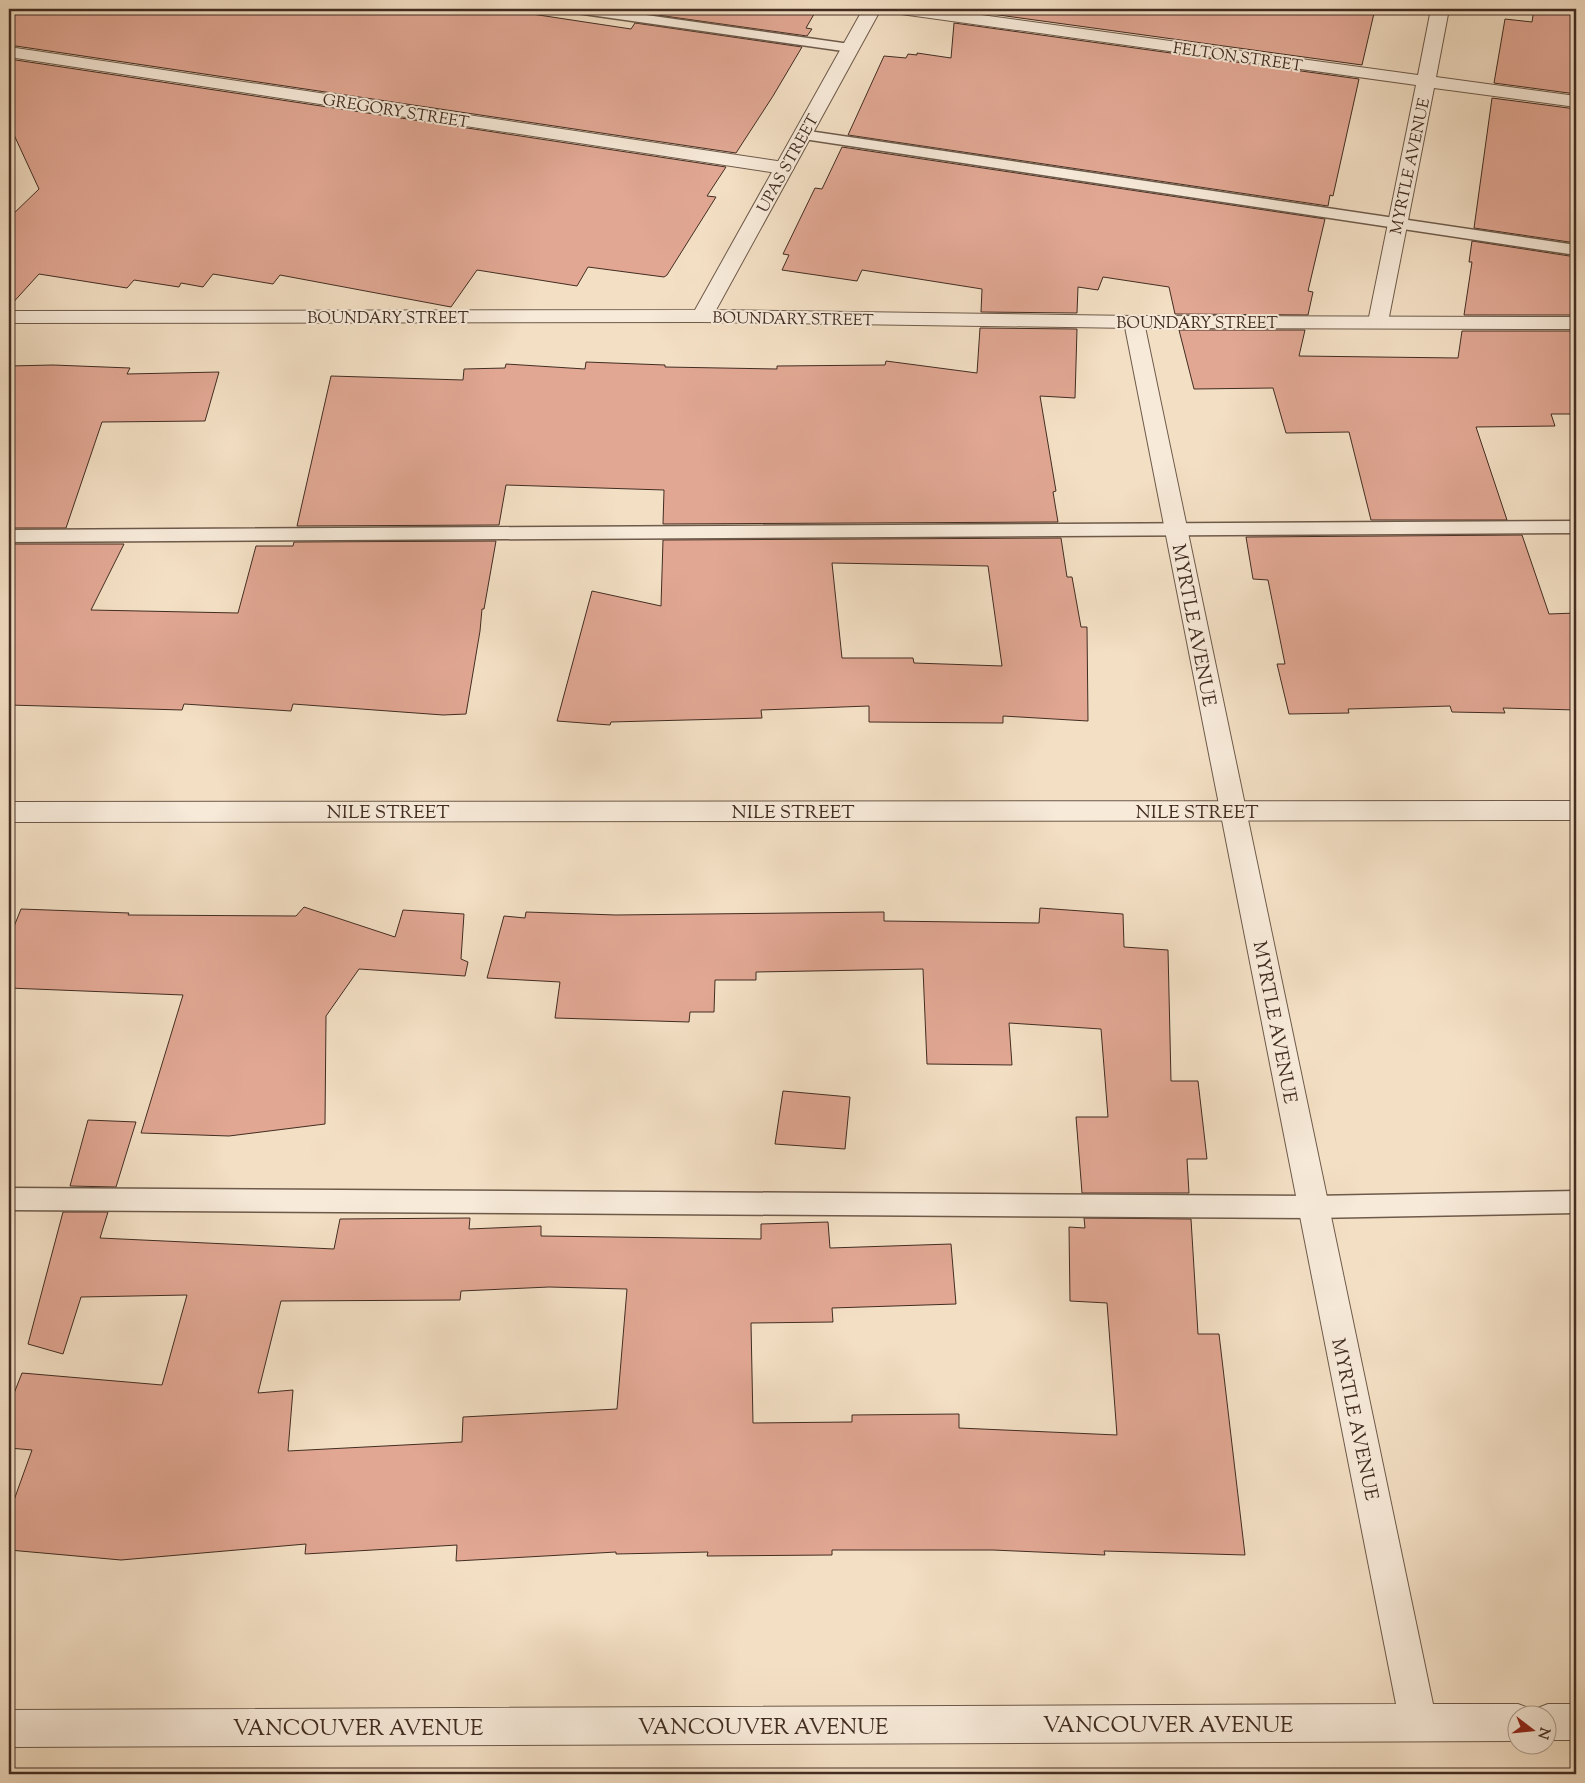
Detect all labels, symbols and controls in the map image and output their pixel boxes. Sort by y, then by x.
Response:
street label: FELTON STREET [1171,38,1304,79]
street label: GREGORY STREET [321,90,471,135]
street label: MYRTLE AVENUE [1386,96,1437,237]
street label: UPAS STREET [753,111,826,218]
street label: BOUNDARY STREET [307,308,469,331]
street label: BOUNDARY STREET [712,308,874,333]
street label: BOUNDARY STREET [1116,313,1278,336]
street label: MYRTLE AVENUE [1164,542,1222,710]
street label: NILE STREET [326,800,450,827]
street label: NILE STREET [731,800,855,827]
street label: NILE STREET [1135,800,1259,827]
street label: MYRTLE AVENUE [1245,939,1303,1107]
street label: MYRTLE AVENUE [1323,1336,1384,1504]
north arrow [1508,1706,1558,1756]
street label: VANCOUVER AVENUE [1043,1711,1293,1743]
street label: VANCOUVER AVENUE [638,1713,888,1745]
street label: VANCOUVER AVENUE [233,1714,483,1746]
text: N [1531,1725,1554,1741]

